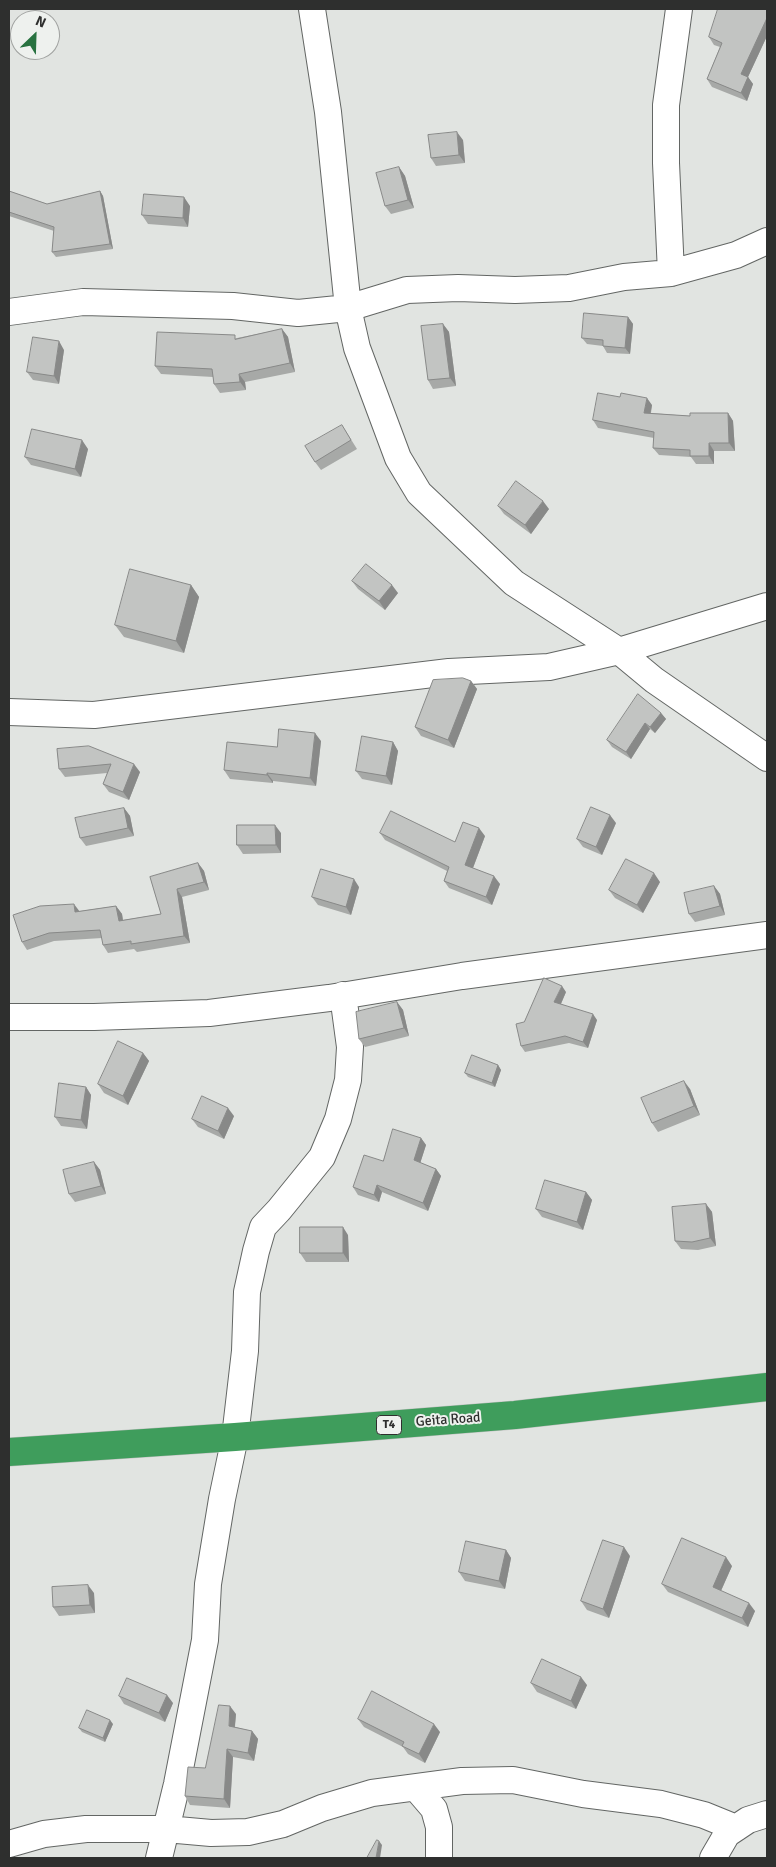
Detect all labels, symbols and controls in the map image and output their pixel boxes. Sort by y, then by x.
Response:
north arrow [10,10,60,60]
text: N [33,12,49,32]
street label: Geita Road [415,1409,481,1431]
road number: T4 [376,1416,402,1434]

